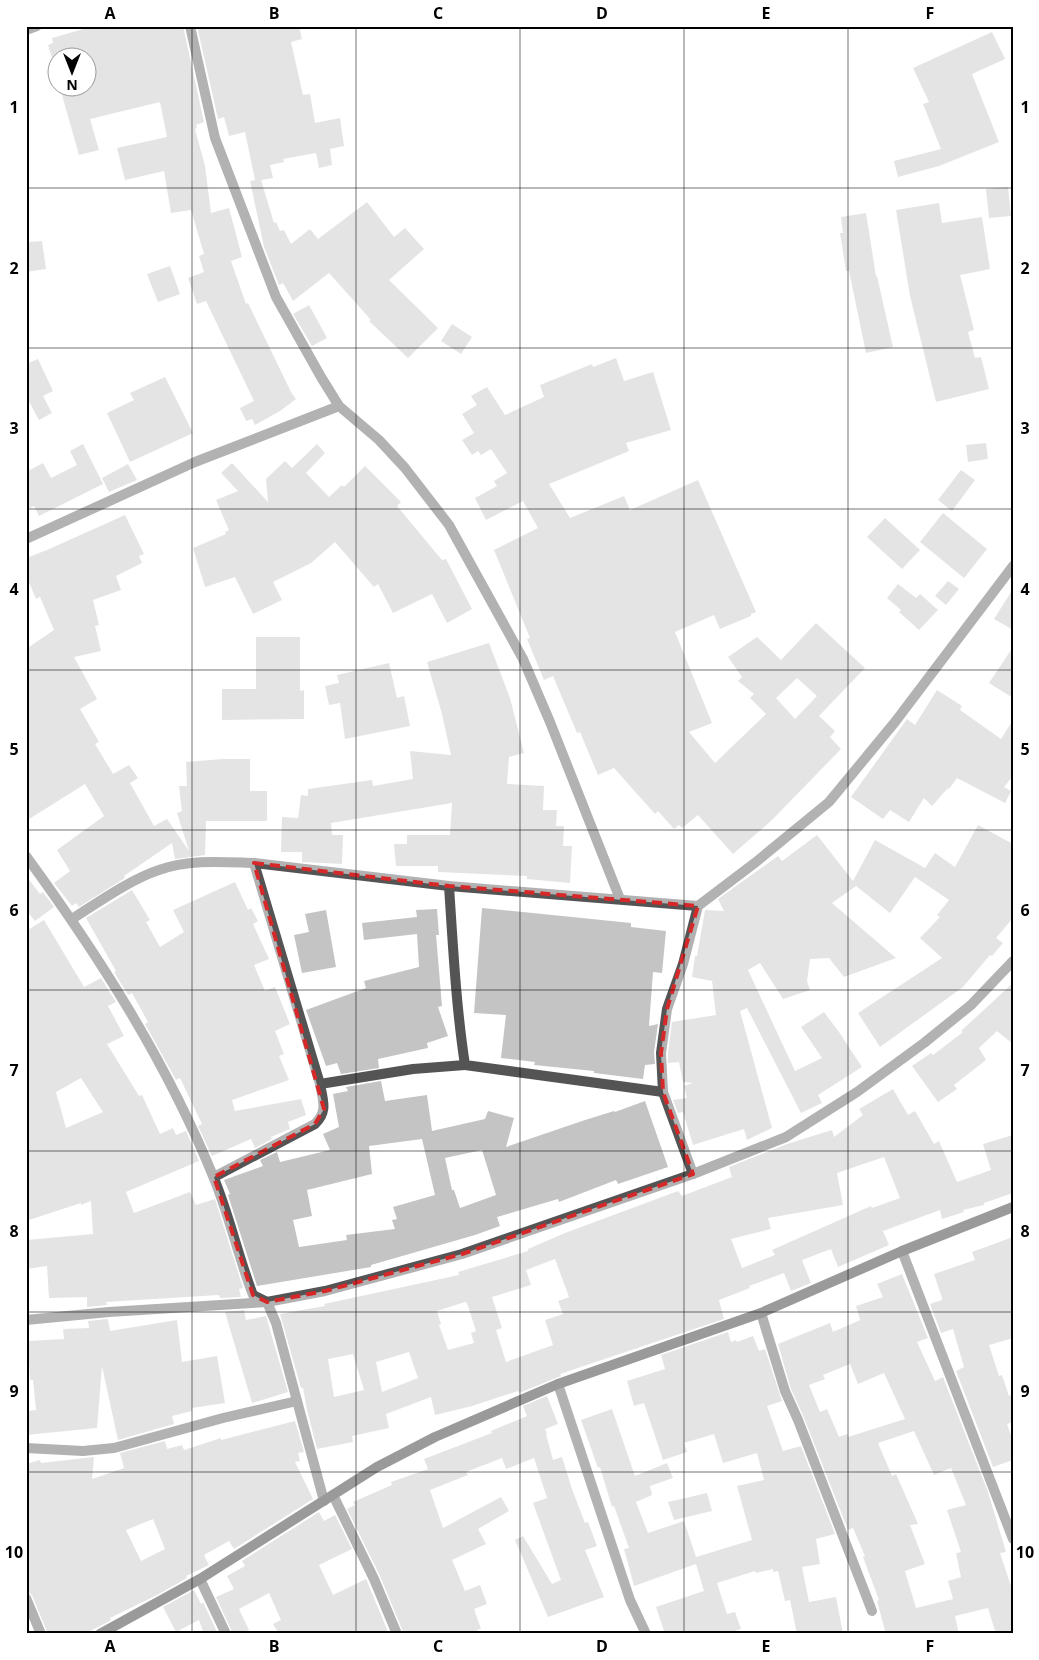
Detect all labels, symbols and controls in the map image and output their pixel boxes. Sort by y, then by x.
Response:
text: A [104,2,116,24]
text: B [269,2,279,24]
text: C [433,2,443,24]
text: D [596,2,608,24]
text: E [762,2,771,24]
text: F [926,2,934,24]
north arrow [48,48,98,98]
text: N [66,76,78,95]
text: 1 [9,96,19,118]
text: 1 [1020,96,1030,118]
text: 2 [9,257,19,279]
text: 2 [1020,257,1030,279]
text: 3 [9,417,19,439]
text: 3 [1020,417,1030,439]
text: 4 [9,578,19,600]
text: 4 [1020,578,1030,600]
text: 5 [9,738,19,760]
text: 5 [1020,738,1030,760]
text: 6 [9,899,19,921]
text: 6 [1020,899,1030,921]
text: 7 [9,1059,19,1081]
text: 7 [1020,1059,1030,1081]
text: 8 [9,1220,19,1242]
text: 8 [1020,1220,1030,1242]
text: 9 [9,1380,19,1402]
text: 9 [1020,1380,1030,1402]
text: 10 [5,1541,23,1563]
text: 10 [1016,1541,1034,1563]
text: A [104,1635,116,1657]
text: B [269,1635,279,1657]
text: C [433,1635,443,1657]
text: D [596,1635,608,1657]
text: E [762,1635,771,1657]
text: F [926,1635,934,1657]

